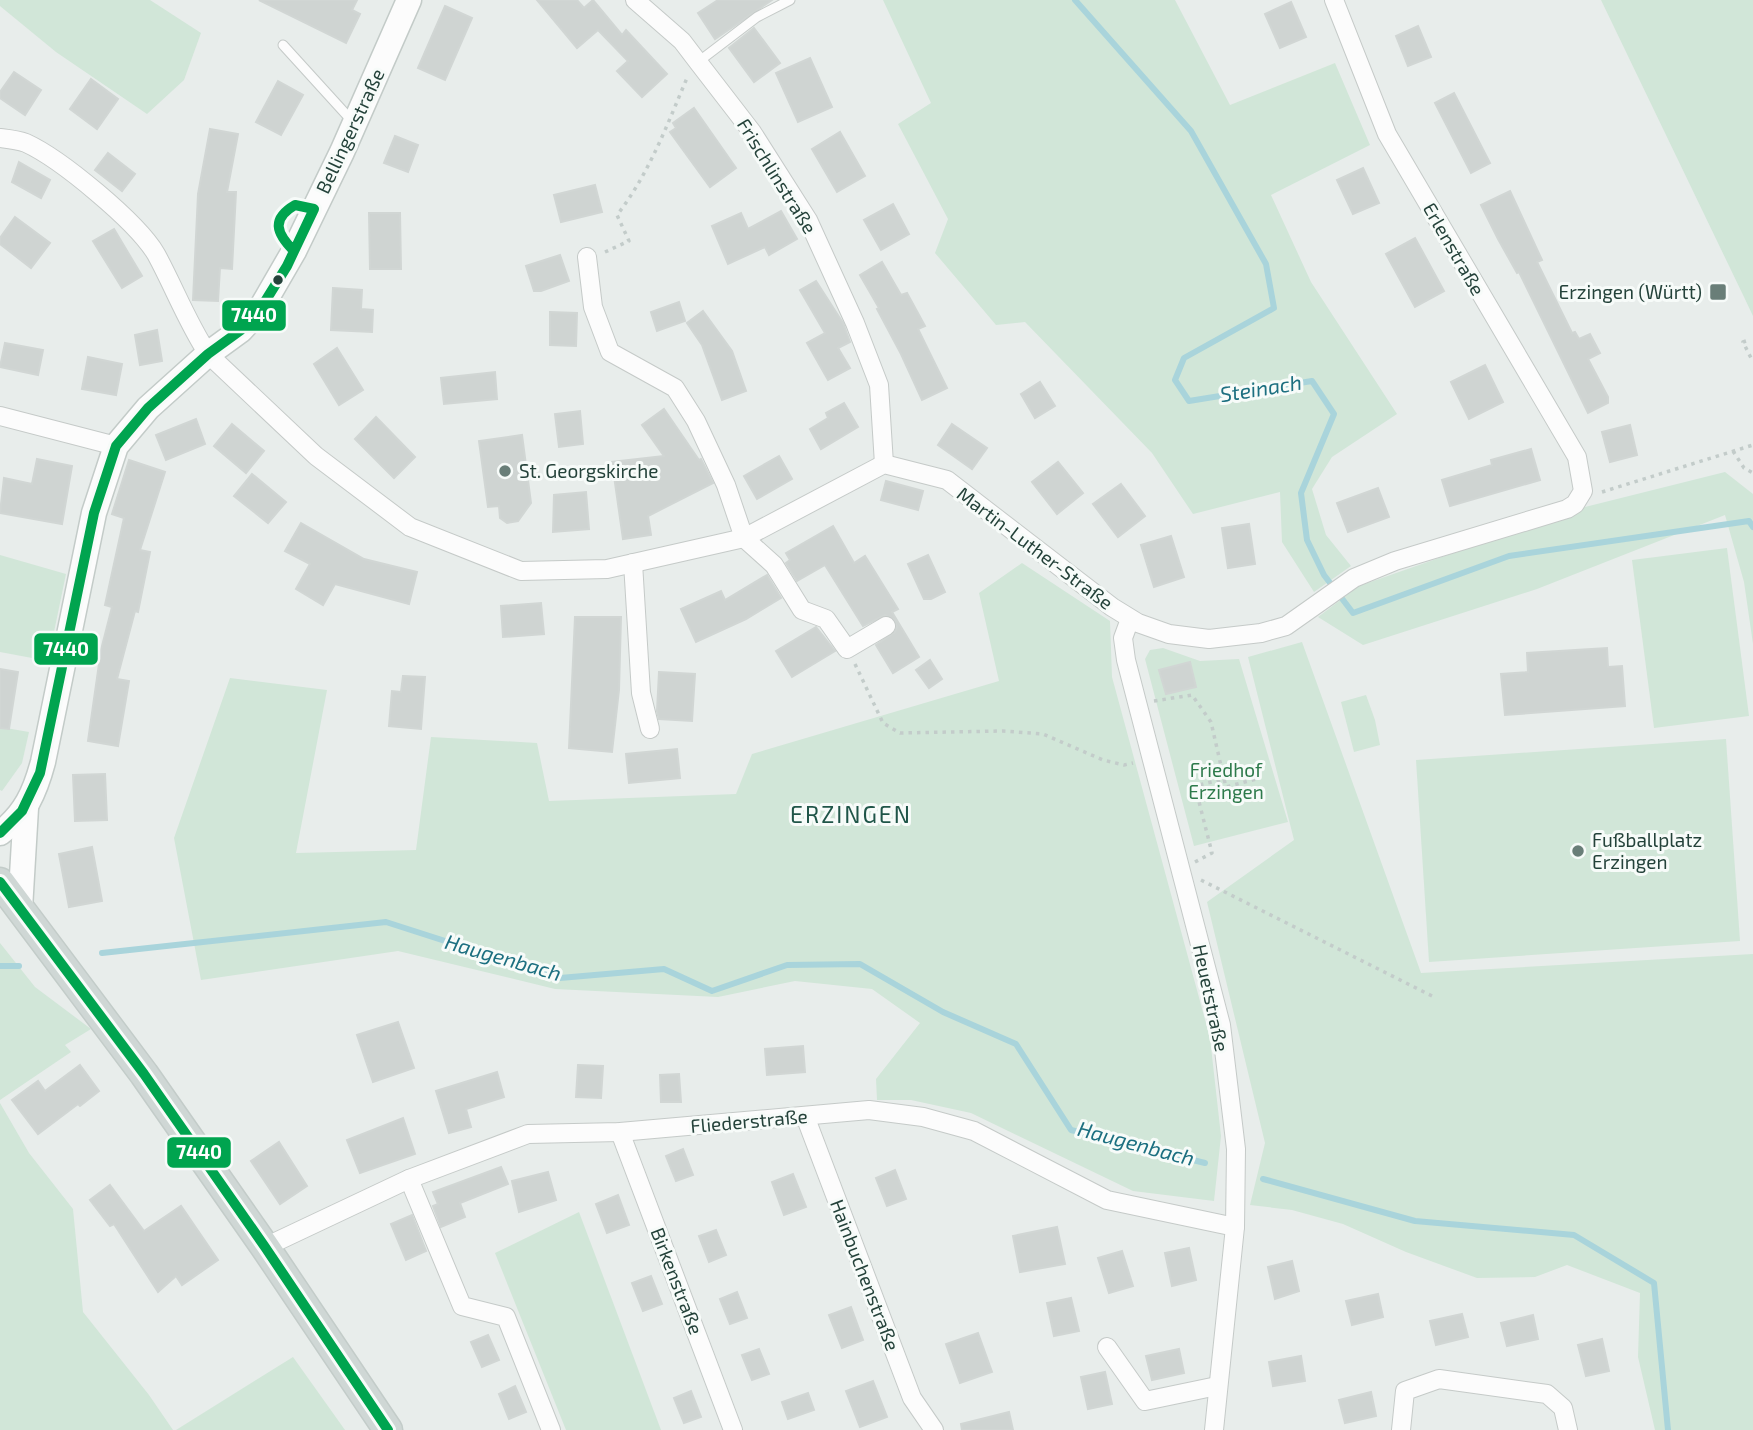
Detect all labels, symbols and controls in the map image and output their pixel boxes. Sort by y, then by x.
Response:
street label: Bellingerstraße [311,65,389,197]
street label: Frischlinstraße [733,114,822,238]
street label: Erlenstraße [1419,198,1490,299]
unlabelled marker [271,273,285,287]
place label: Erzingen (Württ) [1559,280,1702,303]
marker: Erzingen (Württ) [1708,282,1728,302]
line badge: 7440 [221,299,287,332]
text: 7440 [231,303,277,326]
water label: Steinach [1218,369,1303,406]
place label: St. Georgskirche [519,459,658,482]
marker: St. Georgskirche [497,463,513,479]
street label: Martin-Luther-Straße [953,481,1118,614]
line badge: 7440 [33,632,99,666]
text: 7440 [43,637,89,660]
park label: Friedhof Erzingen [1188,758,1264,803]
district label: ERZINGEN [790,800,912,828]
place label: Fußballplatz Erzingen [1592,828,1702,873]
marker: Fußballplatz Erzingen [1570,843,1586,859]
water label: Haugenbach [442,928,564,985]
street label: Heuetstraße [1189,942,1234,1054]
street label: Fliederstraße [689,1104,808,1137]
water label: Haugenbach [1075,1115,1197,1170]
line badge: 7440 [166,1136,232,1169]
text: 7440 [176,1140,222,1163]
street label: Hainbuchenstraße [826,1196,905,1354]
street label: Birkenstraße [647,1224,708,1338]

